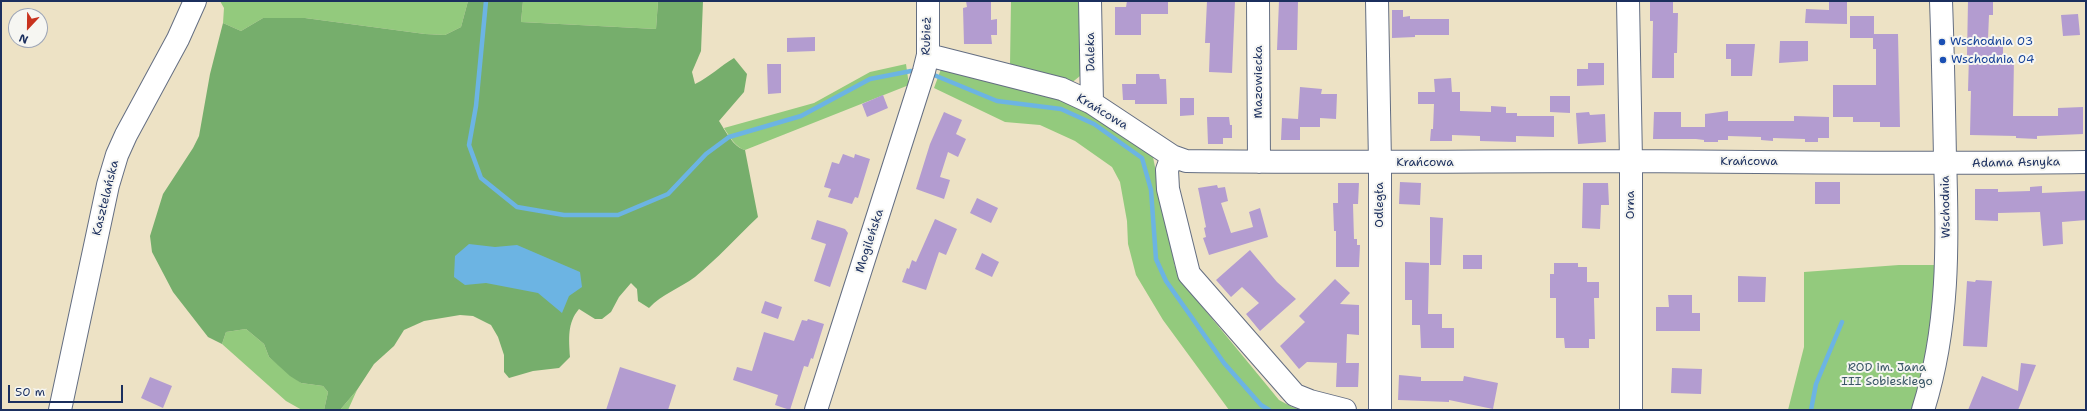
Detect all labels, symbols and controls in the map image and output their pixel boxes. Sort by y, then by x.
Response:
north arrow [8,8,48,48]
street label: Rubież [919,16,935,56]
text: N [17,30,31,47]
street label: Daleka [1083,32,1099,72]
place label: Wschodnia 03 [1950,35,2033,49]
marker: Wschodnia 03 [1937,37,1947,47]
street label: Mazowiecka [1252,46,1266,118]
place label: Wschodnia 04 [1951,53,2034,67]
marker: Wschodnia 04 [1938,55,1948,65]
street label: Krańcowa [1074,91,1130,133]
street label: Krańcowa [1720,155,1778,169]
street label: Adama Asnyka [1972,155,2060,171]
street label: Krańcowa [1396,156,1454,170]
street label: Kasztelańska [90,159,122,237]
street label: Wschodnia [1938,176,1954,238]
street label: Odległa [1373,182,1387,228]
street label: Orna [1624,191,1638,219]
street label: Mogileńska [853,207,887,275]
park label: ROD im. Jana III Sobieskiego [1841,361,1933,389]
scale bar [10,377,125,403]
text: 50 m [15,384,45,400]

